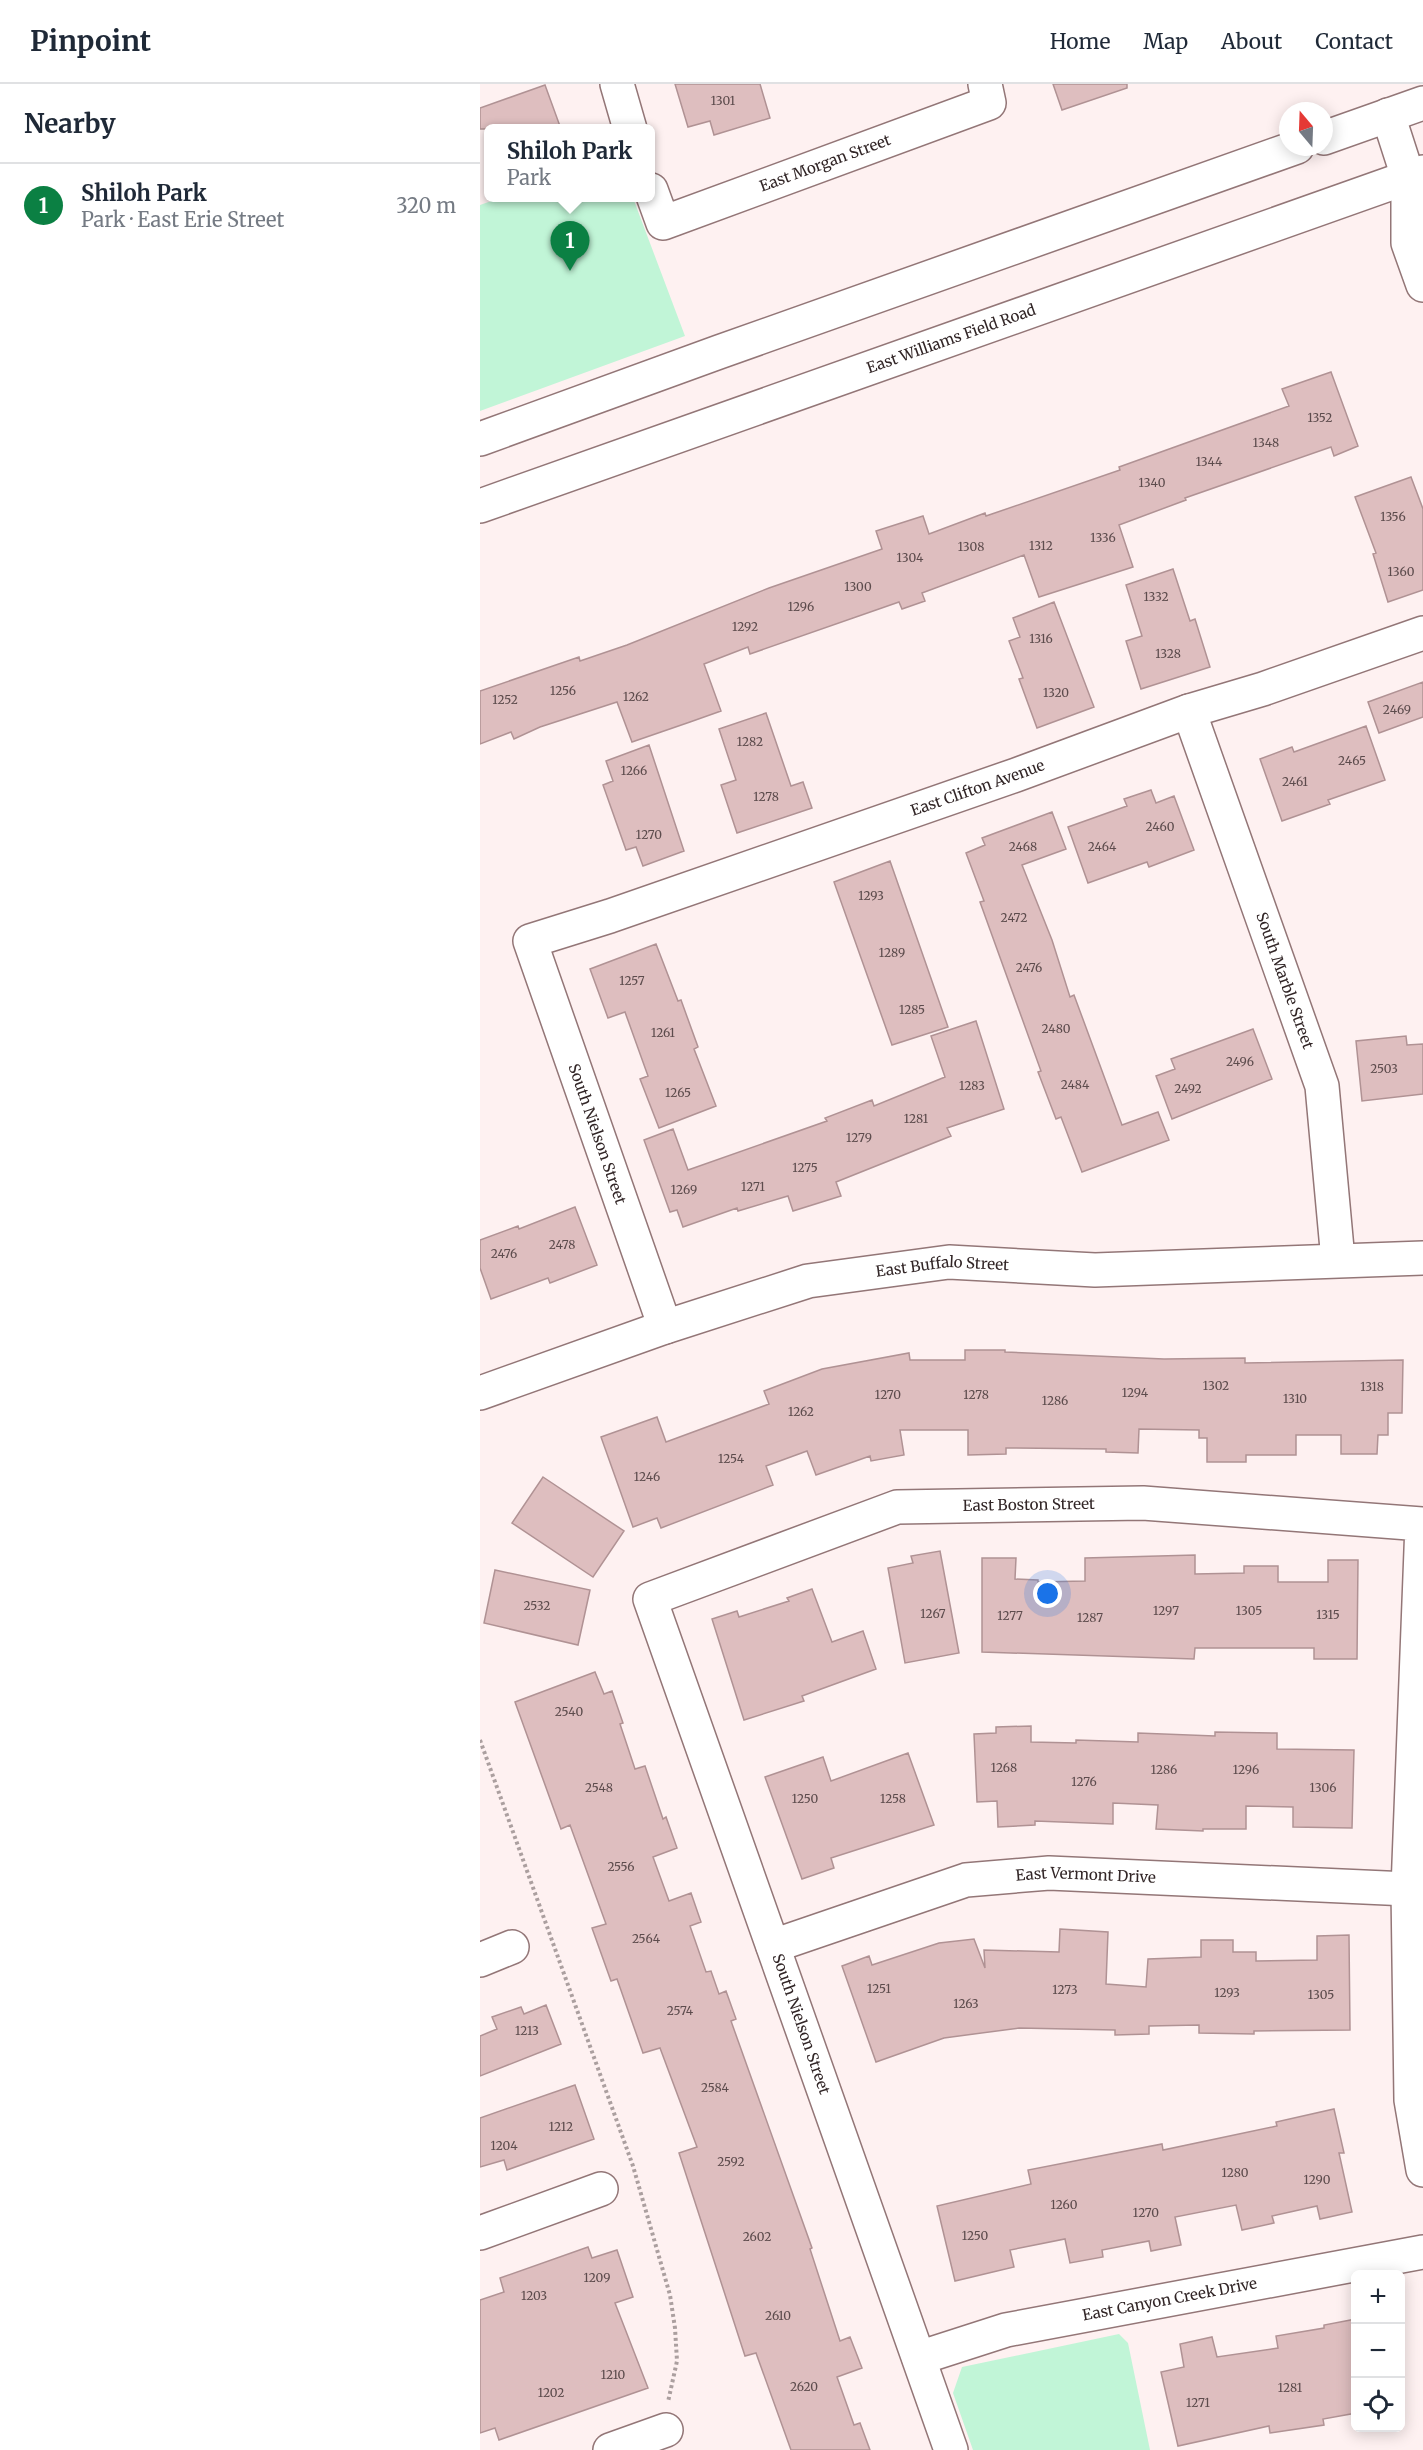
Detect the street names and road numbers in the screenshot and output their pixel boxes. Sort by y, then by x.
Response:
street label: East Morgan Street [757,130,893,196]
street label: East Williams Field Road [864,300,1038,377]
street label: East Clifton Avenue [908,755,1047,820]
street label: South Marble Street [1252,910,1318,1051]
street label: South Nielson Street [564,1061,631,1207]
street label: East Buffalo Street [874,1252,1010,1281]
street label: East Boston Street [962,1494,1095,1515]
street label: East Vermont Drive [1015,1863,1156,1887]
street label: South Nielson Street [768,1951,835,2097]
street label: East Canyon Creek Drive [1081,2273,1259,2325]

